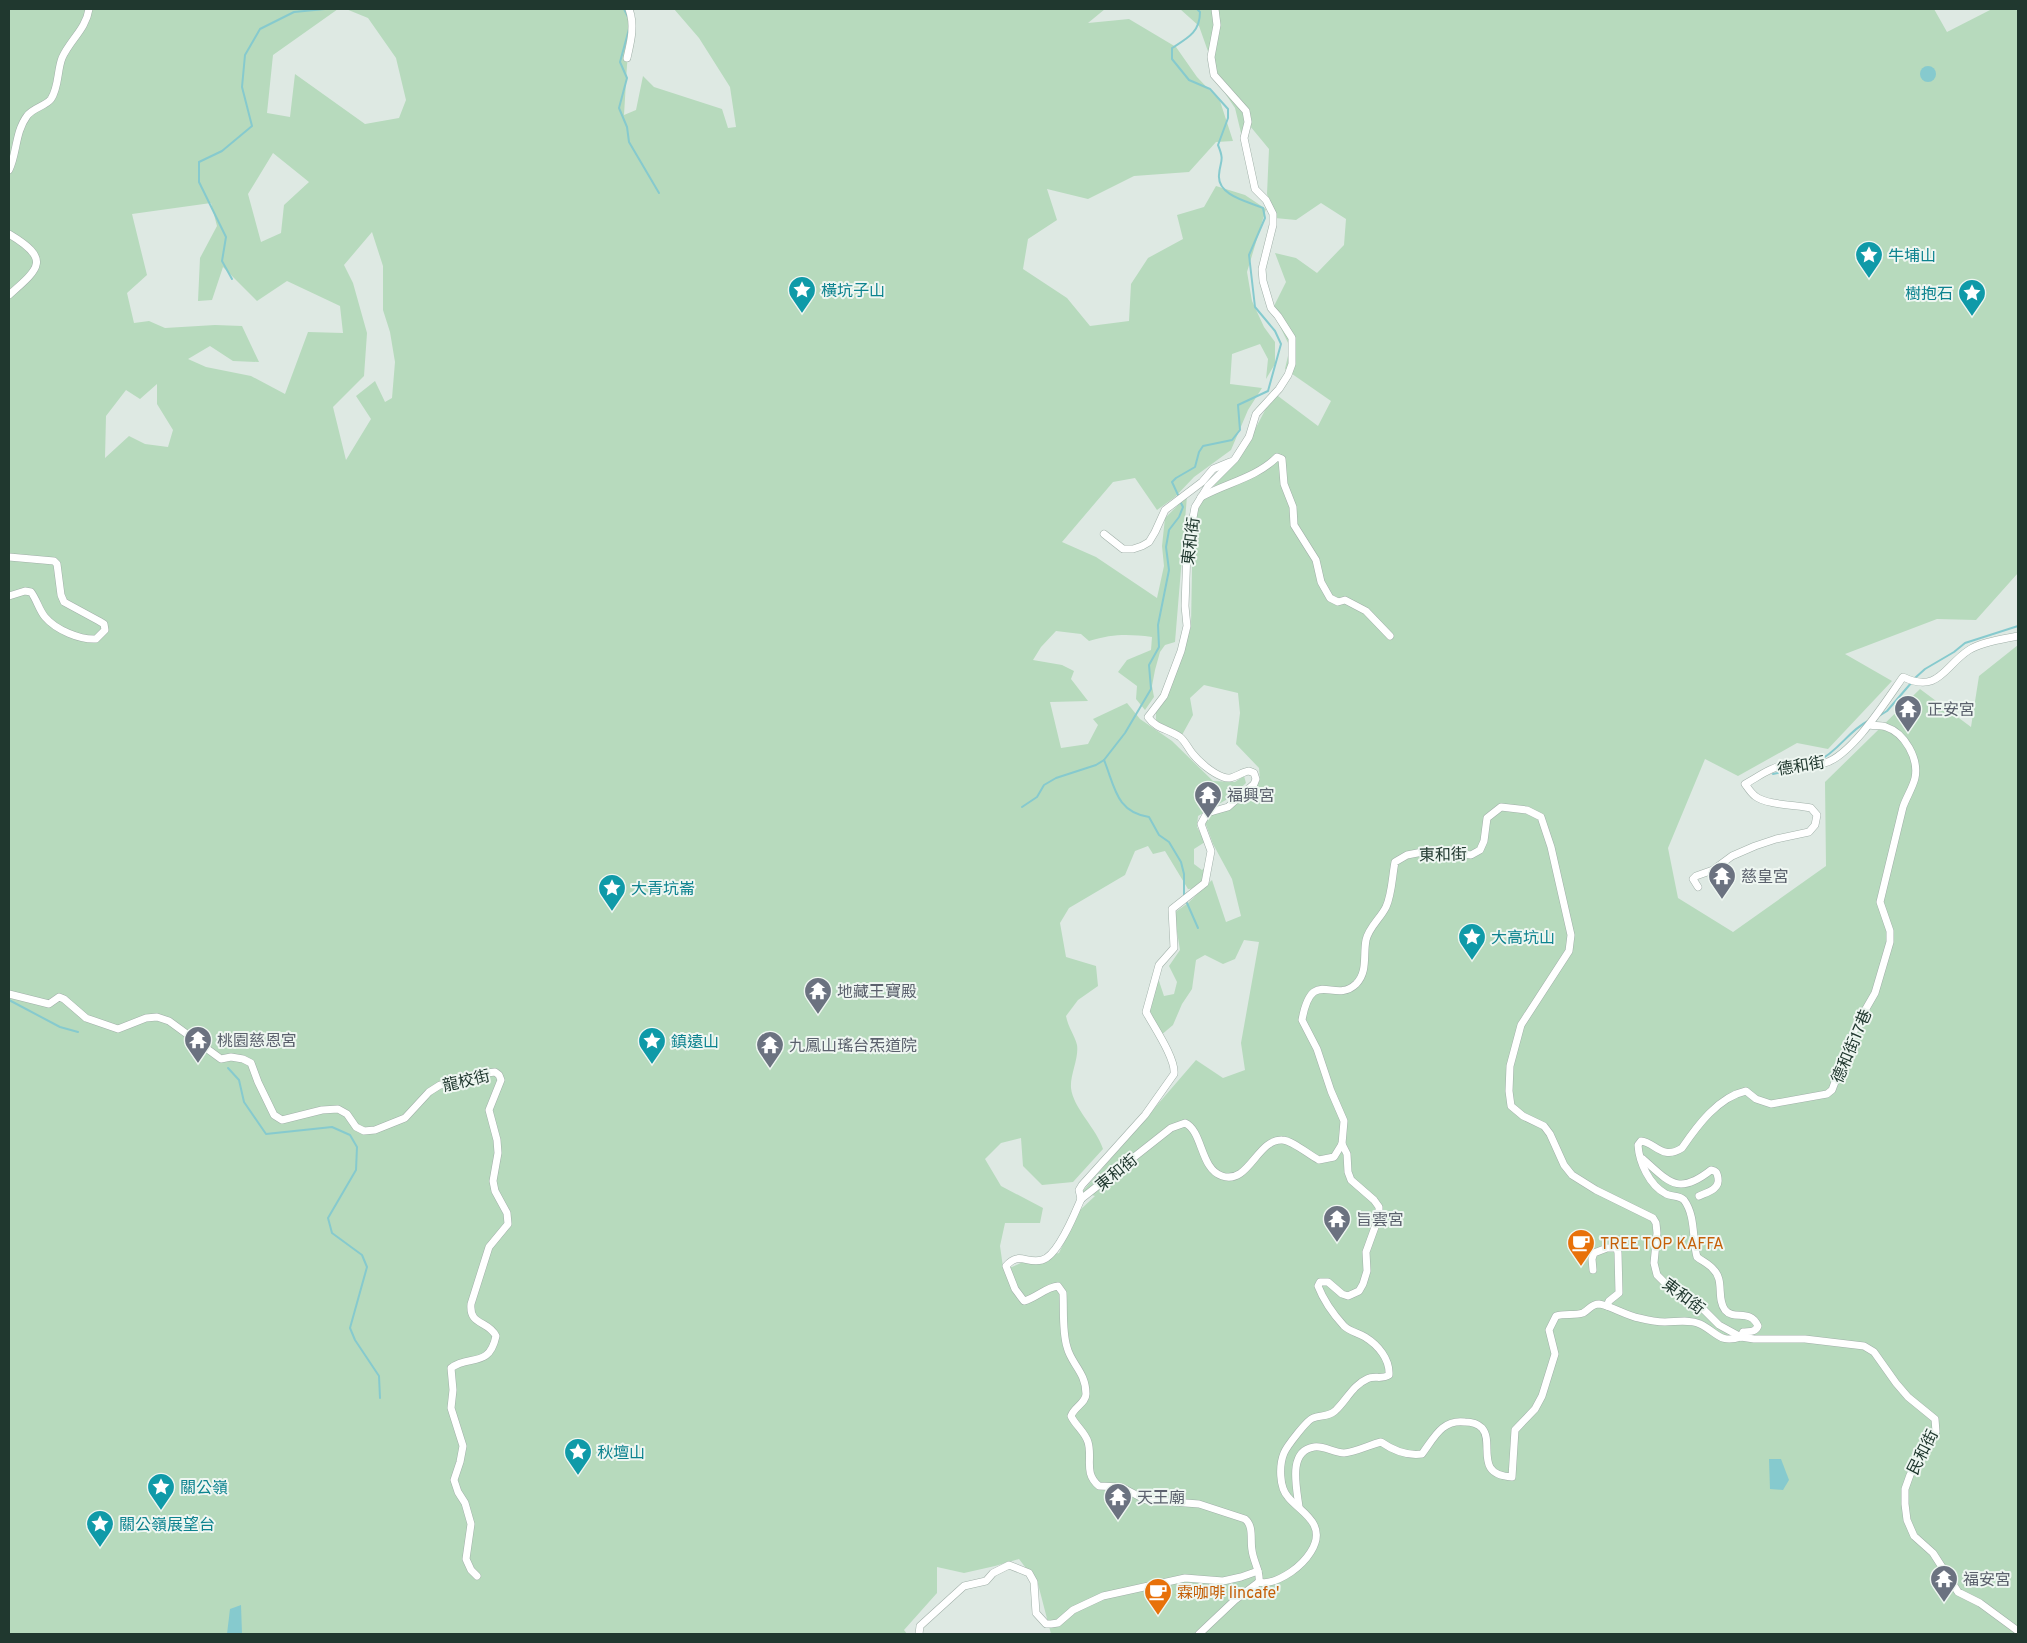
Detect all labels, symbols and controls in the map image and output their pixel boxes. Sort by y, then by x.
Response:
place icon: 牛埔山 [1854,240,1884,279]
place label: 牛埔山 [1888,247,1936,267]
place icon: 橫坑子山 [787,275,817,314]
place icon: 樹抱石 [1957,278,1987,317]
place label: 橫坑子山 [821,282,885,302]
place label: 樹抱石 [1905,285,1953,305]
street label: 東和街 [1179,516,1205,566]
temple icon: 正安宮 [1893,694,1923,733]
place label: 正安宮 [1927,701,1975,721]
street label: 德和街 [1776,753,1827,781]
temple icon: 福興宮 [1193,780,1223,819]
place label: 福興宮 [1227,787,1275,807]
street label: 東和街 [1419,846,1467,866]
temple icon: 慈皇宮 [1707,861,1737,900]
place label: 慈皇宮 [1741,868,1789,888]
place icon: 大青坑崙 [597,873,627,912]
place label: 大青坑崙 [631,880,695,900]
place icon: 大高坑山 [1457,922,1487,961]
place label: 大高坑山 [1491,929,1555,949]
temple icon: 地藏王寶殿 [803,976,833,1015]
place label: 地藏王寶殿 [837,982,917,1003]
street label: 德和街17巷 [1828,1007,1877,1087]
temple icon: 桃園慈恩宮 [183,1025,213,1064]
place icon: 鎮遠山 [637,1026,667,1065]
temple icon: 九鳳山瑤台炁道院 [755,1030,785,1069]
place label: 桃園慈恩宮 [217,1032,297,1052]
place label: 鎮遠山 [671,1033,719,1053]
place label: 九鳳山瑤台炁道院 [789,1037,917,1057]
street label: 龍校街 [441,1067,492,1097]
street label: 東和街 [1092,1151,1142,1196]
temple icon: 旨雲宮 [1322,1204,1352,1243]
place label: 旨雲宮 [1356,1211,1404,1231]
cafe icon: TREE TOP KAFFA [1566,1228,1596,1267]
place label: TREE TOP KAFFA [1600,1235,1724,1255]
street label: 東和街 [1658,1275,1708,1320]
street label: 民和街 [1904,1427,1944,1479]
place icon: 秋壇山 [563,1437,593,1476]
place label: 秋壇山 [597,1444,645,1464]
place icon: 關公嶺 [146,1472,176,1511]
place label: 關公嶺 [180,1479,228,1499]
temple icon: 天王廟 [1103,1482,1133,1521]
place label: 天王廟 [1137,1489,1185,1509]
place icon: 關公嶺展望台 [85,1509,115,1548]
place label: 關公嶺展望台 [119,1515,215,1536]
temple icon: 福安宮 [1929,1564,1959,1603]
place label: 福安宮 [1963,1571,2011,1591]
cafe icon: 霖咖啡 lincafe' [1143,1577,1173,1616]
place label: 霖咖啡 lincafe' [1177,1584,1279,1604]

